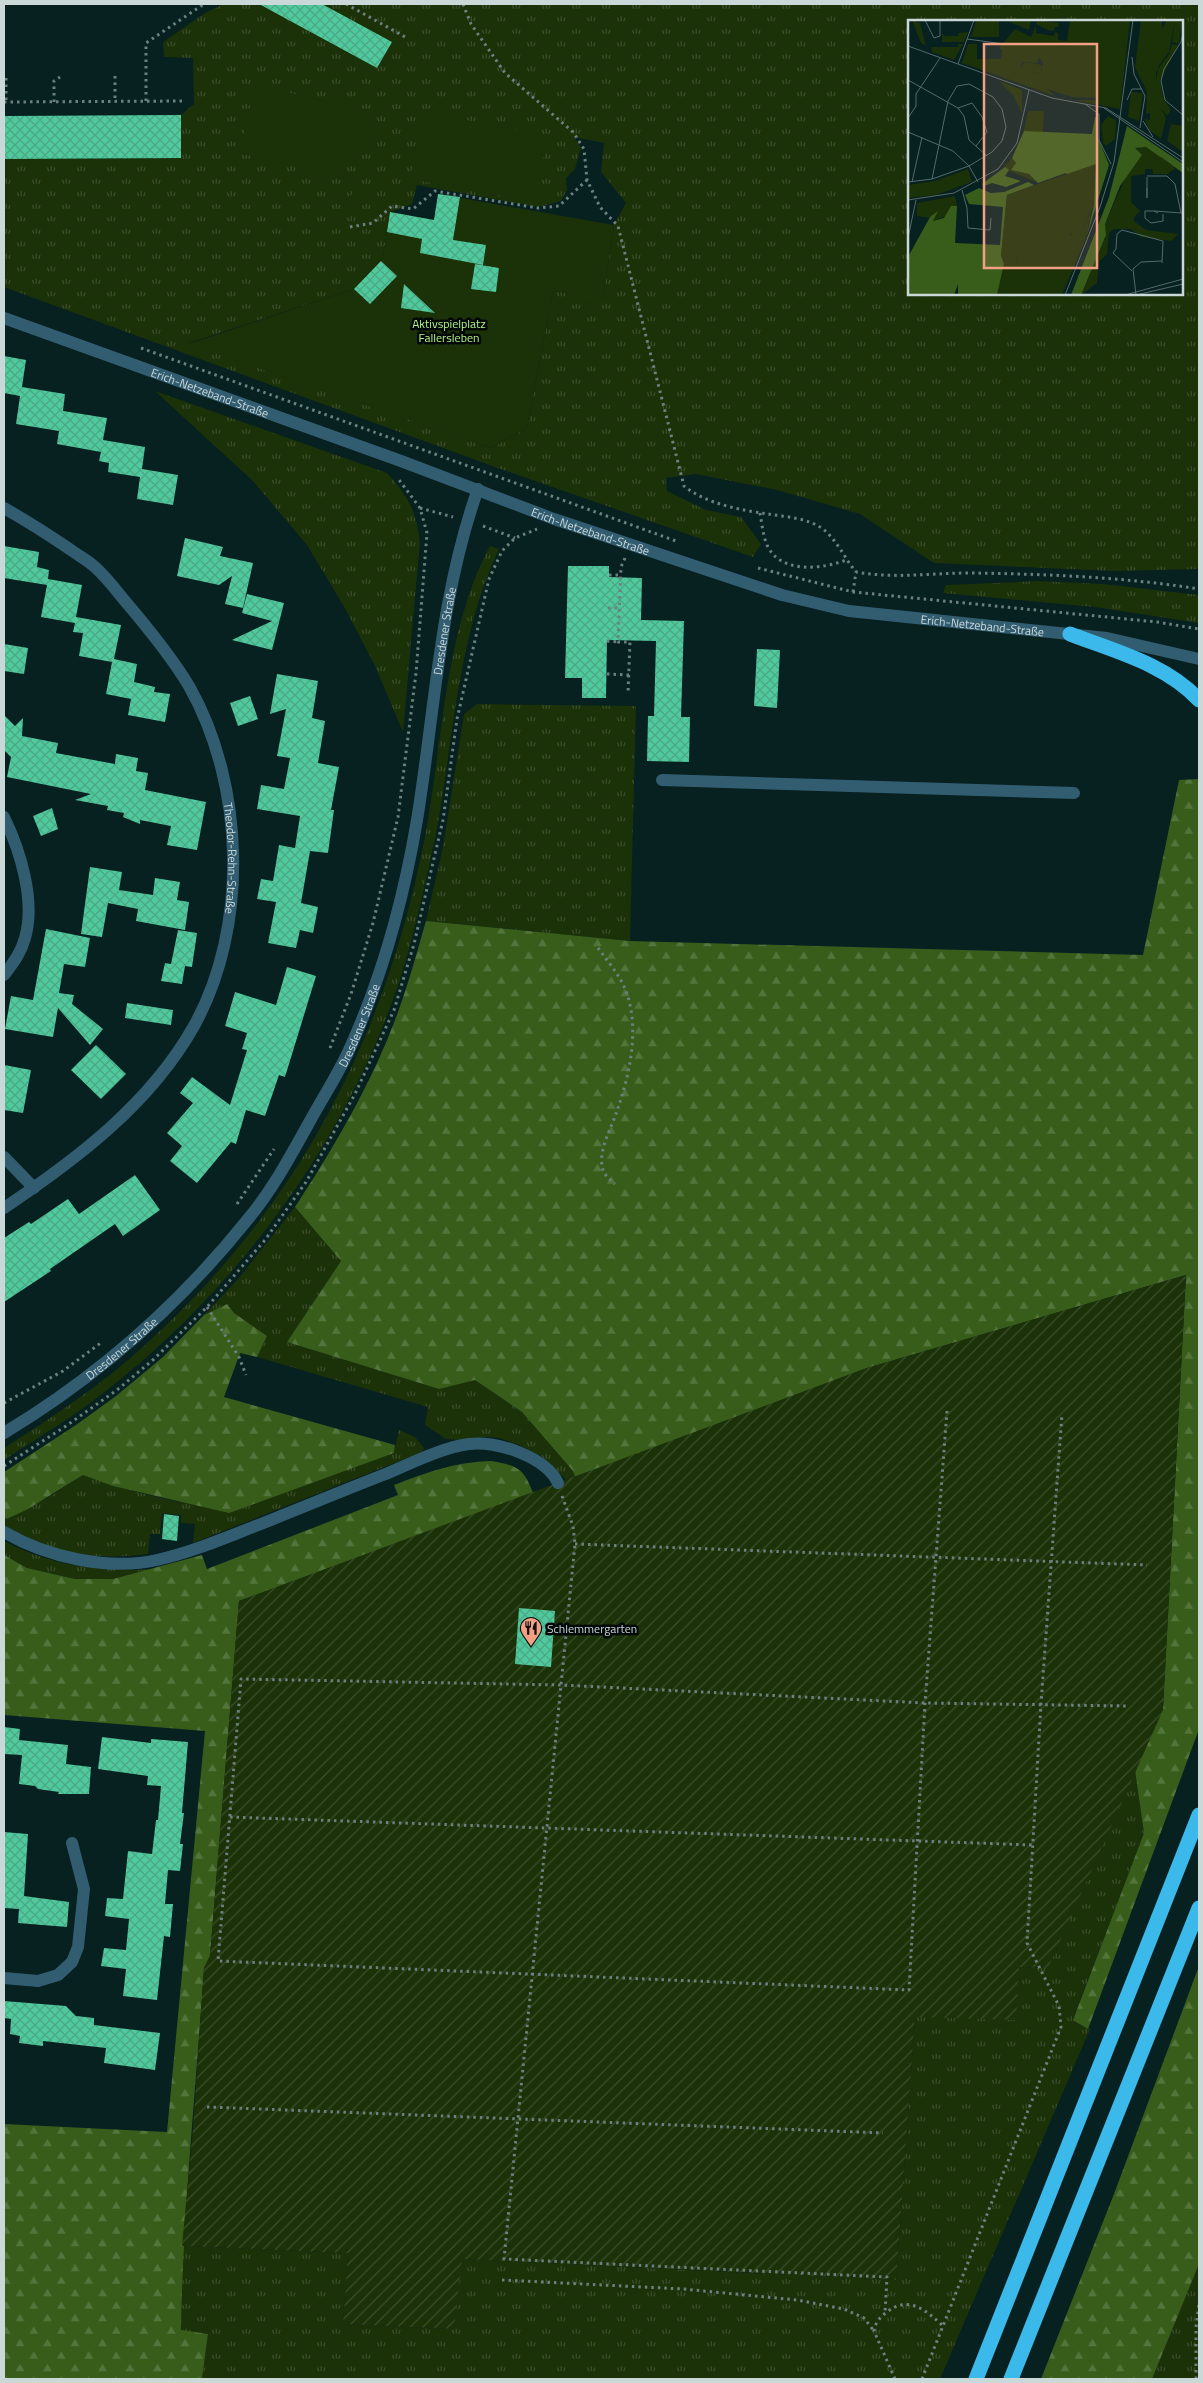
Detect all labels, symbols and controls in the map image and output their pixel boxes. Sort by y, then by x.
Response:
inset map [908,20,1183,295]
park label: Aktivspielplatz Fallersleben [412,314,486,347]
street label: Erich-Netzeband-Straße [148,362,272,422]
street label: Erich-Netzeband-Straße [529,502,652,560]
street label: Dresdener Straße [427,585,461,676]
street label: Erich-Netzeband-Straße [920,609,1045,641]
street label: Theodor-Rehn-Straße [219,801,243,915]
street label: Dresdener Straße [333,981,384,1070]
street label: Dresdener Straße [81,1312,161,1384]
restaurant icon: Schlemmergarten [519,1616,543,1647]
place label: Schlemmergarten [547,1619,637,1638]

